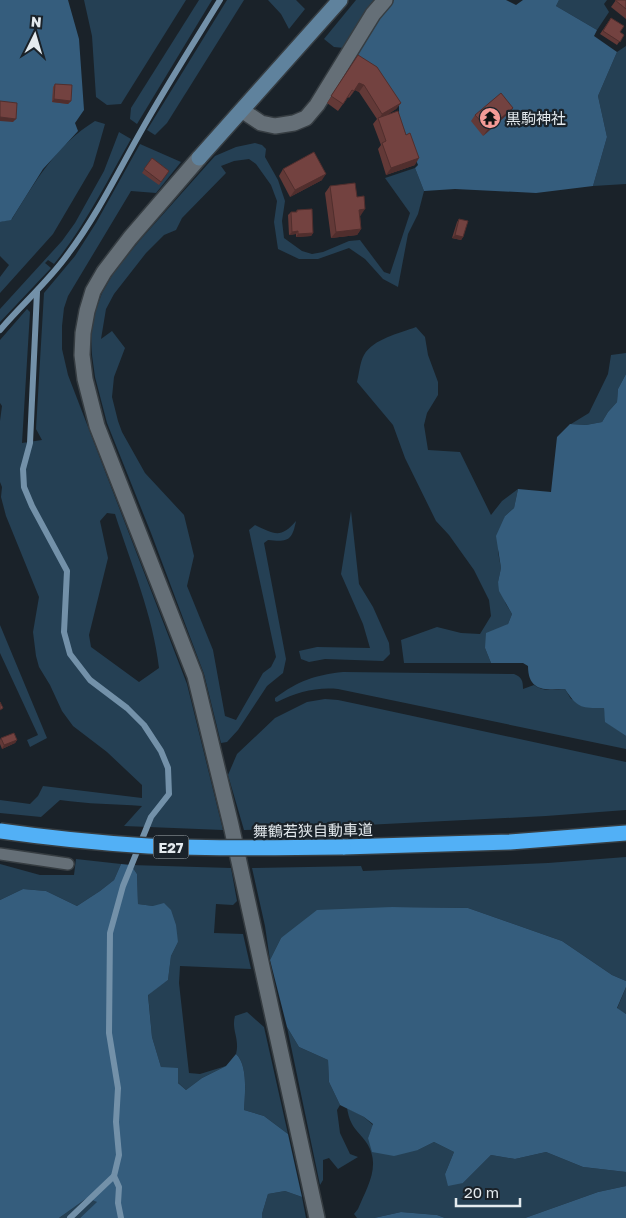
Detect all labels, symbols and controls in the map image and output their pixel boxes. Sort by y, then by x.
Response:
north arrow [10,10,60,60]
text: N [30,13,42,30]
temple icon: 黒駒神社 [478,106,502,130]
place label: 黒駒神社 [506,109,566,127]
street label: 舞鶴若狭自動車道 [253,820,373,840]
road number: E27 [154,836,188,859]
scale bar [456,1176,520,1208]
text: 20 m [464,1183,499,1201]

